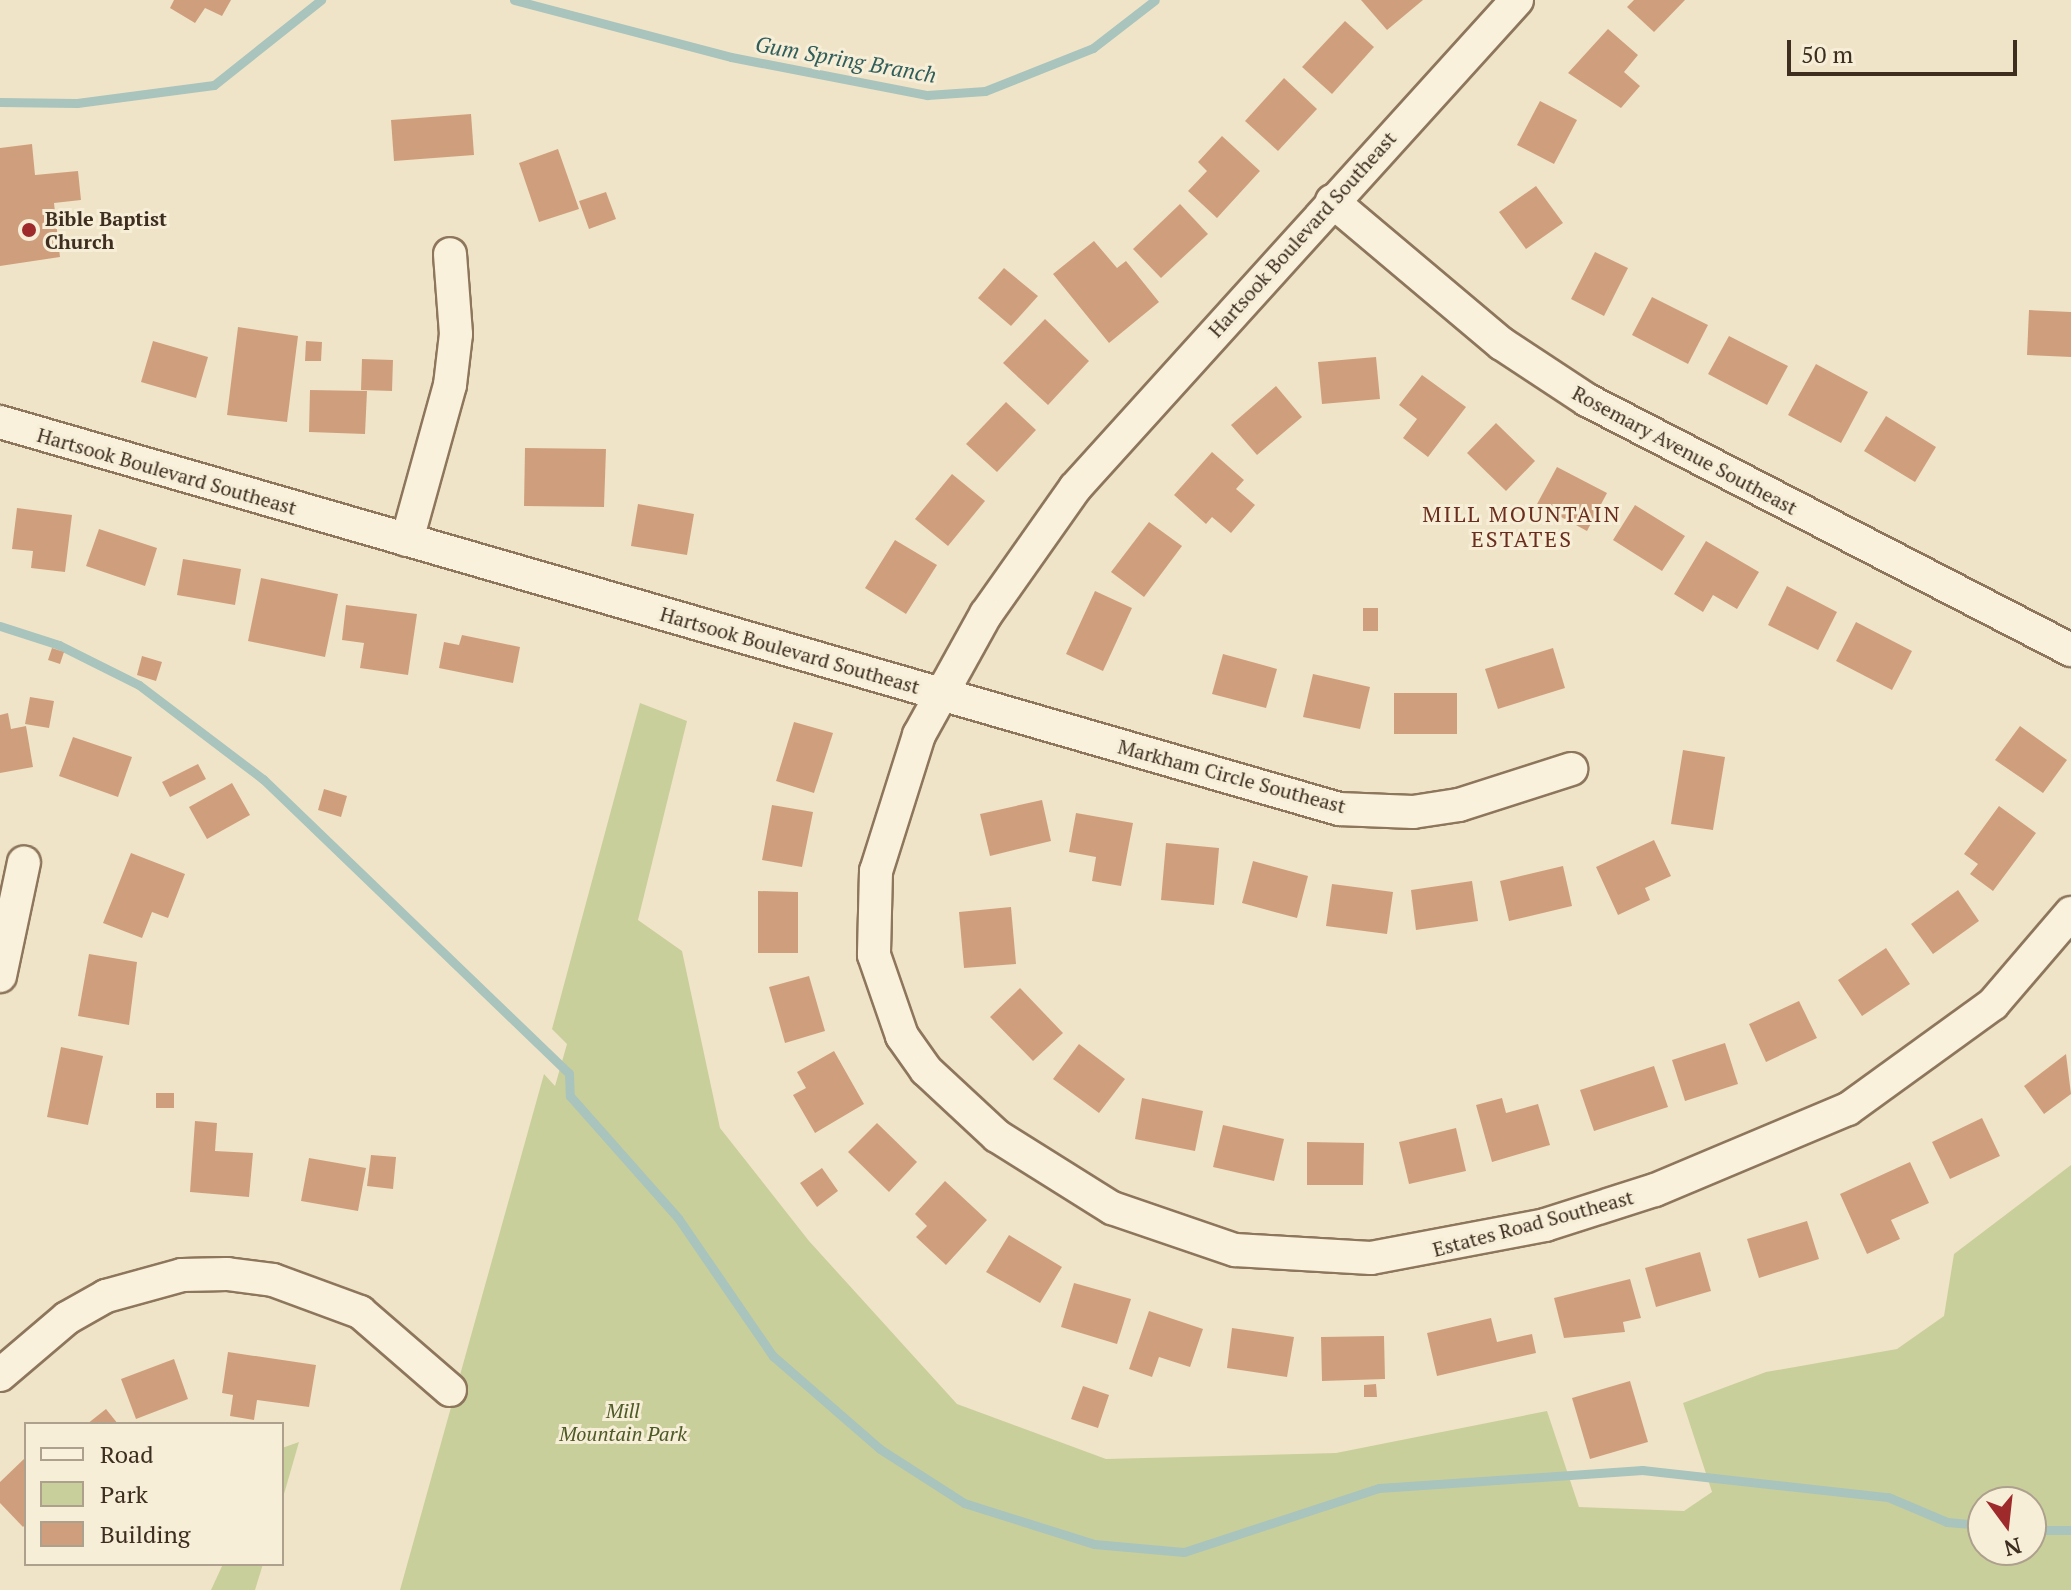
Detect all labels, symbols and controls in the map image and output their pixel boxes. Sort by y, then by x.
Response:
scale bar [1791,24,2021,74]
water label: Gum Spring Branch [754,30,938,88]
text: 50 m [1801,38,1853,70]
street label: Hartsook Boulevard Southeast [1203,126,1401,342]
place label: Bible Baptist Church [45,206,167,253]
marker: Bible Baptist Church [20,221,38,239]
street label: Rosemary Avenue Southeast [1568,380,1802,520]
street label: Hartsook Boulevard Southeast [34,422,300,520]
district label: MILL MOUNTAIN ESTATES [1422,500,1622,552]
street label: Hartsook Boulevard Southeast [657,601,923,699]
street label: Markham Circle Southeast [1115,734,1349,818]
street label: Estates Road Southeast [1430,1185,1636,1261]
park label: Mill Mountain Park [559,1399,687,1446]
legend [24,1422,284,1566]
text: Road [100,1438,154,1470]
text: Park [100,1478,148,1510]
north arrow [1967,1486,2047,1566]
text: Building [100,1518,190,1550]
text: N [2001,1532,2025,1564]

